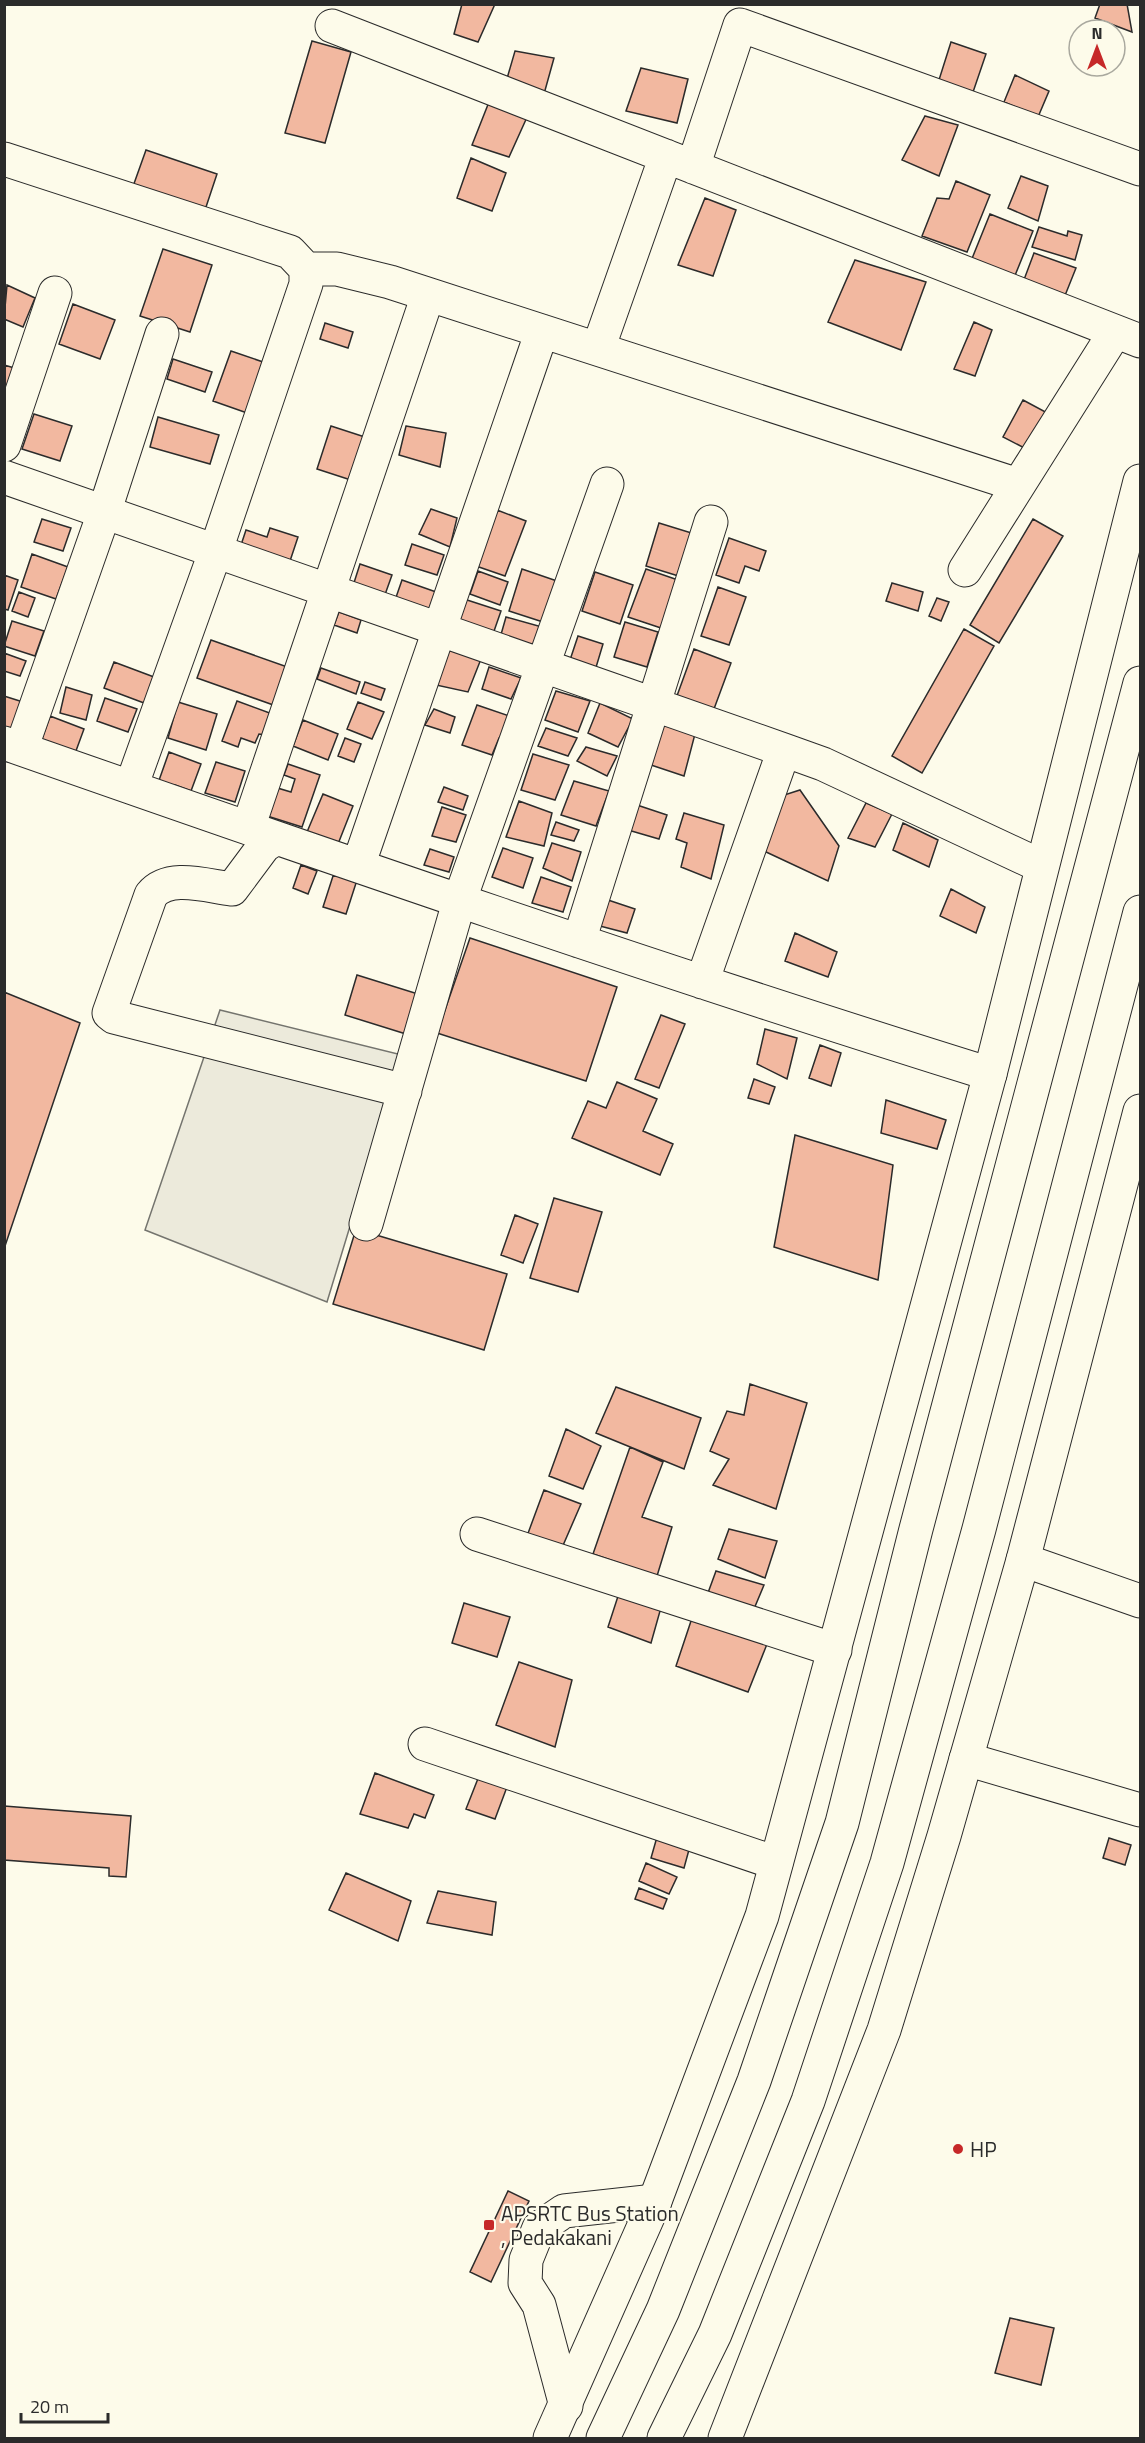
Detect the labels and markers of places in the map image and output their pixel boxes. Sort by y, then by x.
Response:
place label: HP [970,2133,997,2165]
marker: HP [951,2142,965,2156]
place label: APSRTC Bus Station , Pedakakani [501,2197,679,2253]
marker: APSRTC Bus Station , Pedakakani [482,2218,496,2232]

